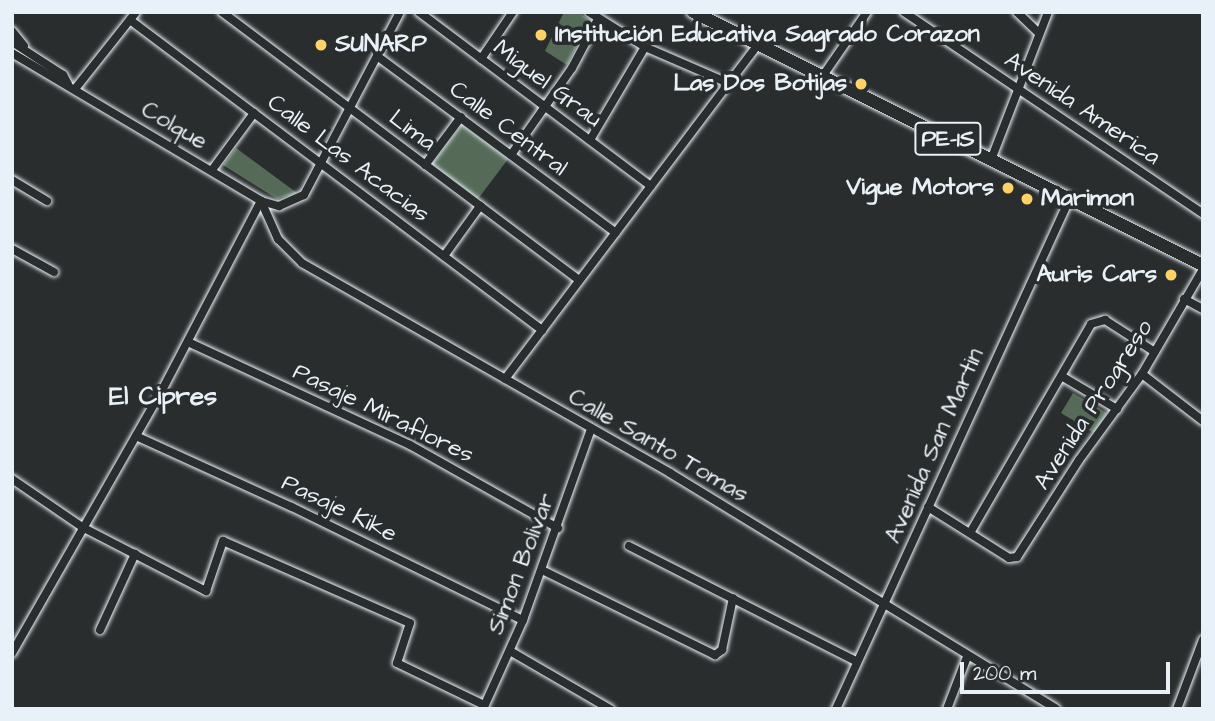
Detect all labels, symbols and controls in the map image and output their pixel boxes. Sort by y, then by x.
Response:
place label: Institución Educativa Sagrado Corazon [555,21,980,49]
marker: Institución Educativa Sagrado Corazon [533,27,549,43]
place label: SUNARP [335,31,427,59]
street label: Miguel Grau [487,34,607,134]
marker: SUNARP [313,37,329,53]
street label: Avenida America [999,46,1165,172]
place label: Las Dos Botijas [673,70,847,98]
street label: Calle Central [443,75,573,183]
marker: Las Dos Botijas [853,76,869,92]
street label: Calle Las Acacias [261,89,435,229]
street label: Colque [136,96,212,156]
street label: Lima [383,104,441,158]
road number: PE-1S [913,120,983,158]
place label: Vigue Motors [846,174,994,202]
marker: Vigue Motors [1000,180,1016,196]
place label: Marimon [1041,185,1134,213]
marker: Marimon [1019,191,1035,207]
place label: Auris Cars [1036,261,1157,289]
marker: Auris Cars [1163,267,1179,283]
street label: Avenida Progreso [1028,315,1160,495]
street label: Avenida San Martin [879,344,991,548]
street label: Pasaje Miraflores [288,358,478,470]
district label: El Cipres [109,381,217,413]
street label: Calle Santo Tomas [563,383,753,509]
street label: Pasaje Kike [277,469,401,549]
street label: Simon Bolivar [482,489,562,639]
scale bar [963,648,1173,692]
text: 200 m [973,659,1036,688]

